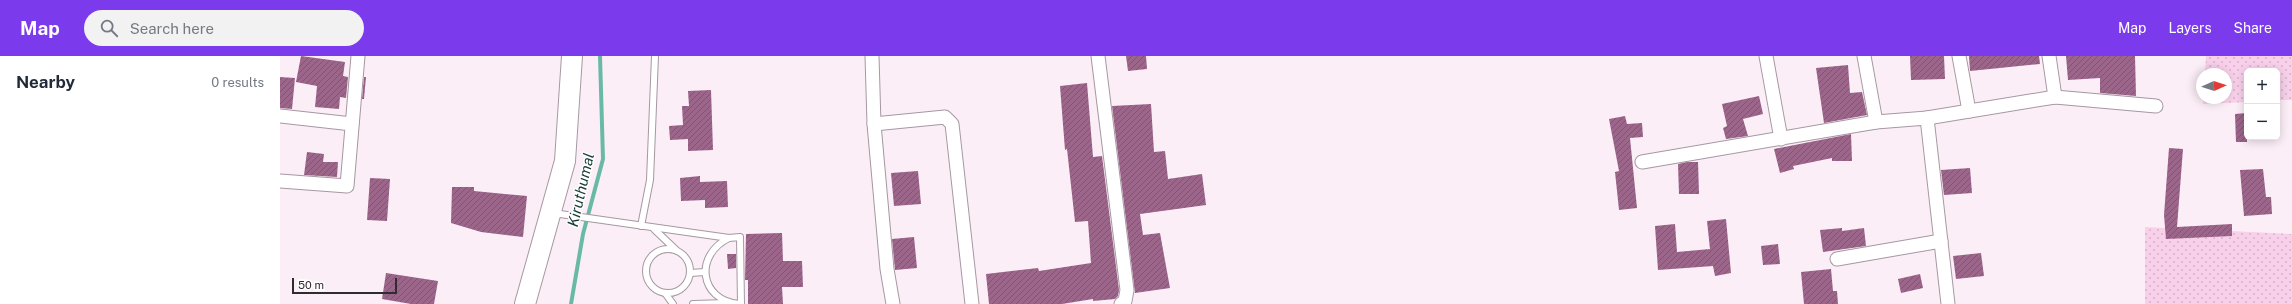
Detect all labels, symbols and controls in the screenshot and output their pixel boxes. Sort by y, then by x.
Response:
search box [84,10,364,46]
text: Map [20,17,60,39]
icon: search [98,17,120,39]
text: Search here [130,20,214,37]
text: Map [2118,20,2146,36]
text: Layers [2168,20,2212,36]
text: Share [2234,20,2272,36]
north arrow [2196,68,2232,104]
map controls [2244,68,2280,140]
button: + [2244,68,2280,104]
text: Nearby [16,72,75,92]
text: 0 results [211,75,264,90]
button: − [2244,104,2280,140]
water label: Kiruthumal [564,151,597,228]
scale bar [292,276,397,295]
text: 50 m [298,279,324,291]

